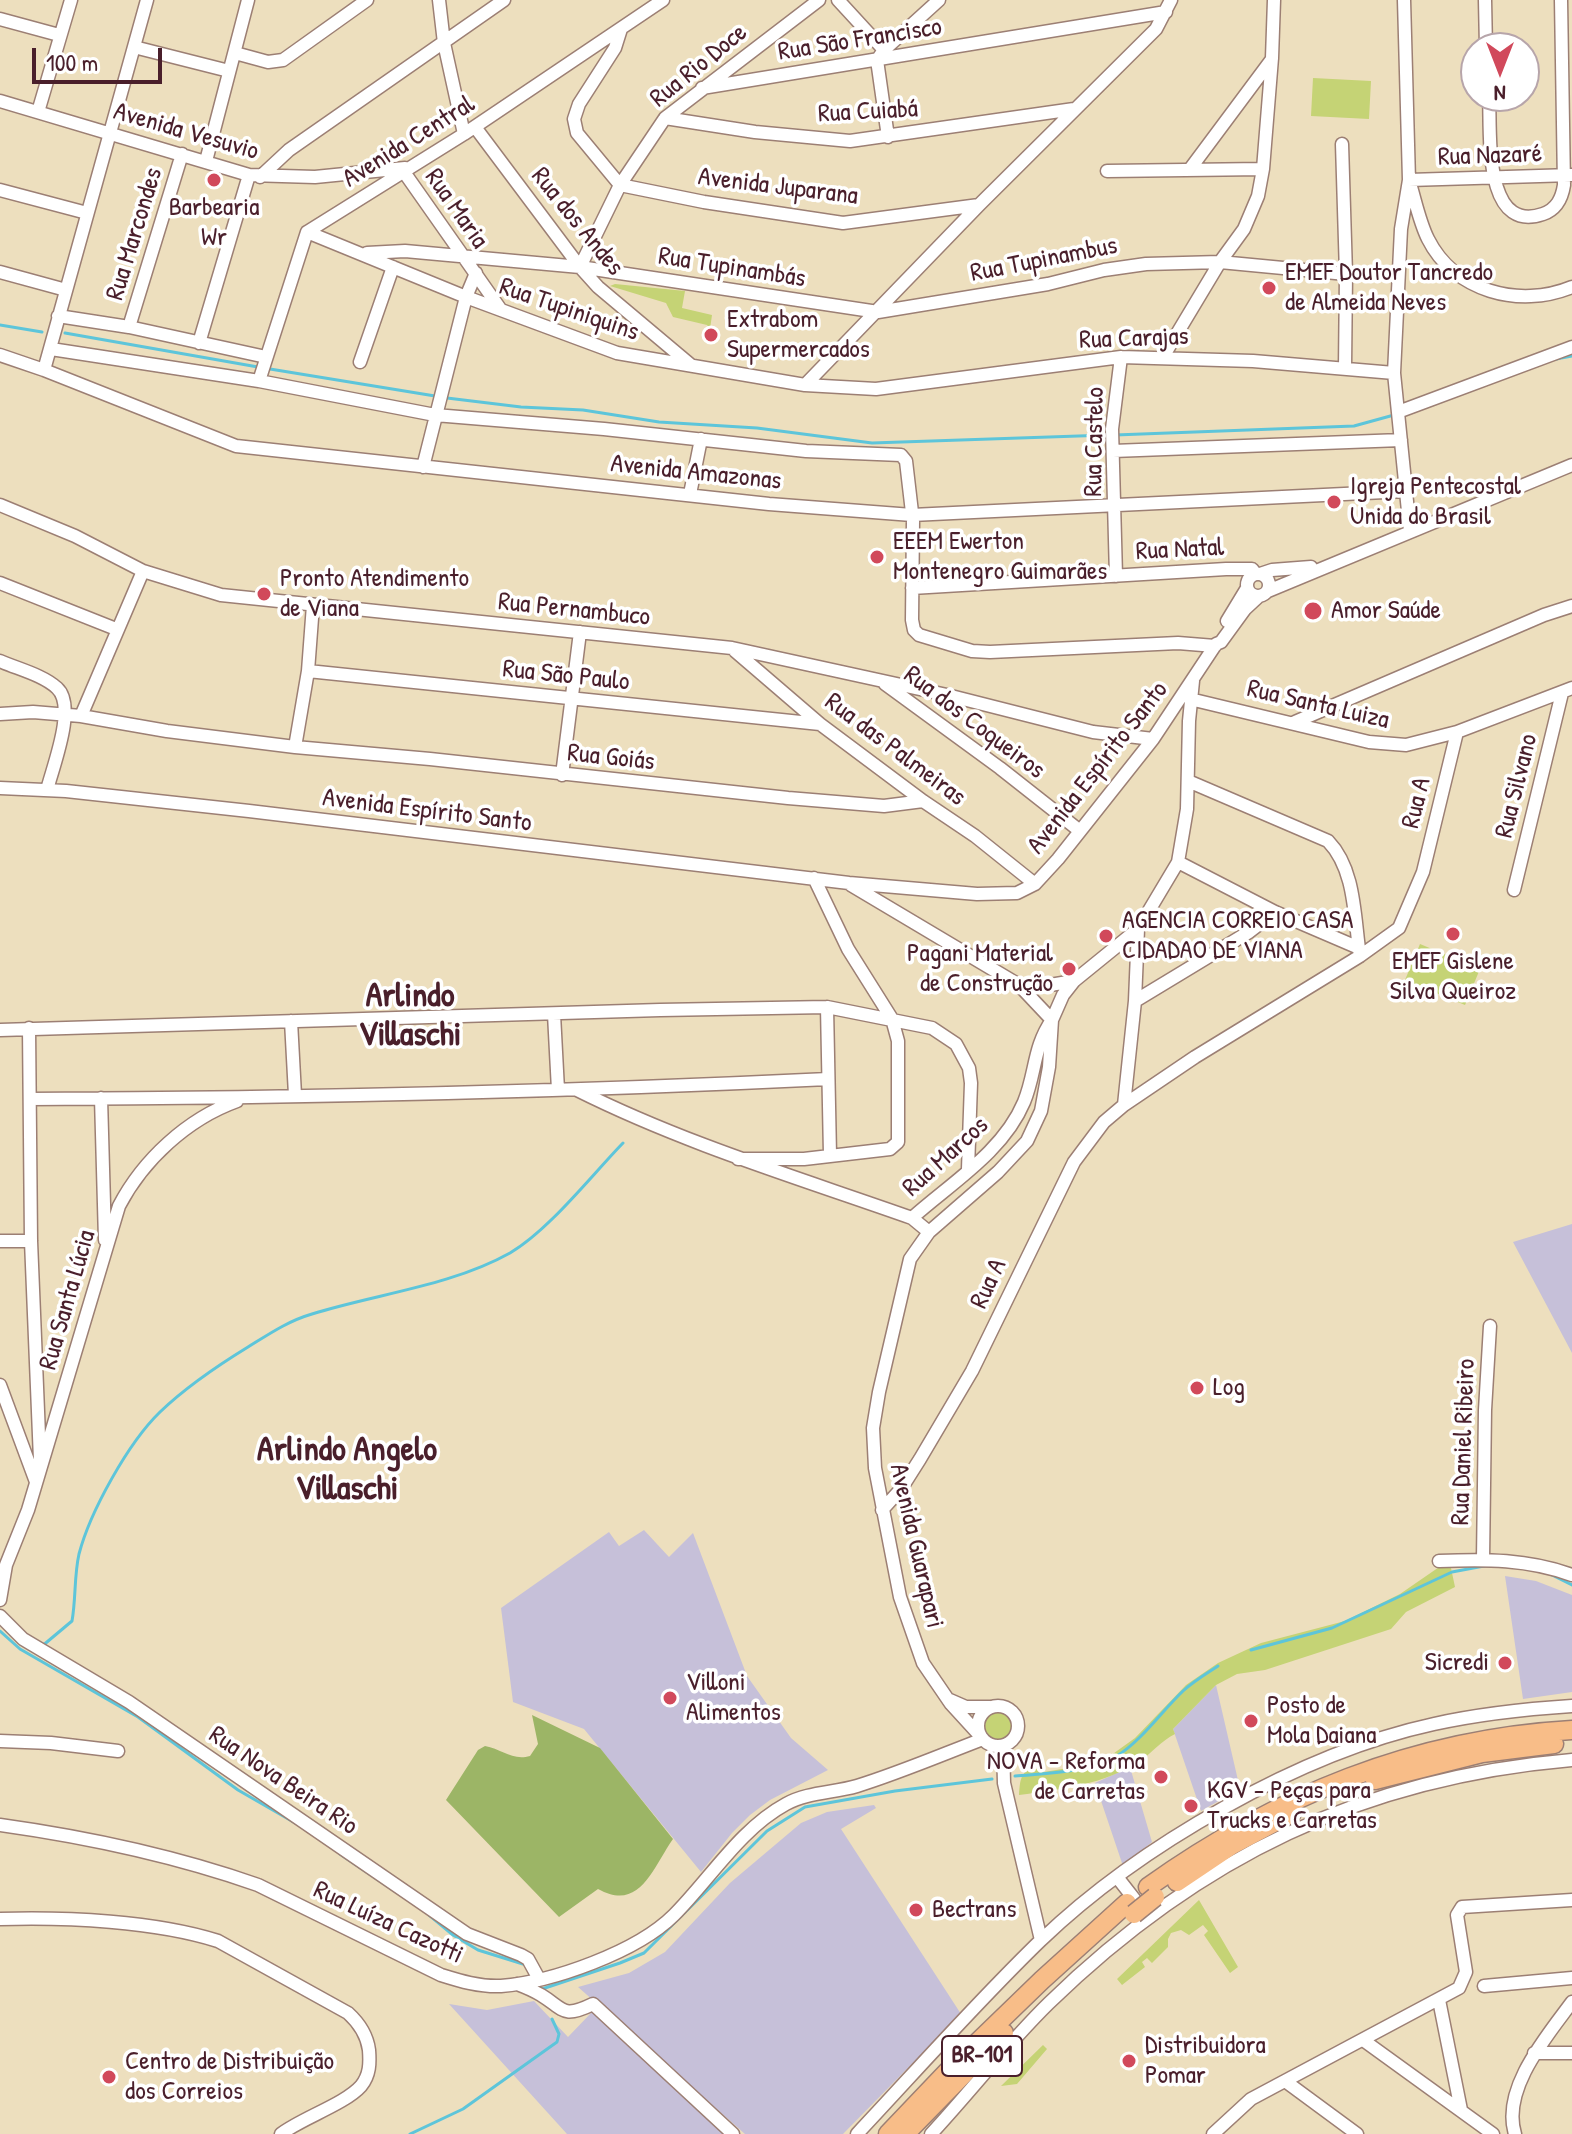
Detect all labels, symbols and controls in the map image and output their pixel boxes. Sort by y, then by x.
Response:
street label: Rua São Francisco [776,12,944,68]
street label: Rua Rio Doce [644,17,754,115]
scale bar [36,32,166,82]
north arrow [1460,32,1540,112]
text: 100 m [46,46,98,78]
text: N [1494,79,1506,109]
street label: Avenida Central [337,89,481,195]
street label: Rua Cuiabá [817,94,919,130]
street label: Avenida Vesuvio [110,96,262,168]
street label: Rua Nazaré [1437,139,1543,173]
street label: Rua dos Andes [524,162,630,282]
street label: Avenida Juparana [696,162,860,212]
street label: Rua Maria [417,163,495,255]
street label: Rua Marcondes [100,164,170,304]
marker: Barbearia Wr [205,171,223,189]
place label: Barbearia Wr [169,192,259,254]
street label: Rua Tupinambus [968,231,1120,289]
street label: Rua Tupinambás [656,241,808,295]
place label: EMEF Doutor Tancredo de Almeida Neves [1285,257,1493,318]
street label: Rua Tupiniquins [495,272,643,348]
marker: EMEF Doutor Tancredo de Almeida Neves [1260,279,1278,297]
place label: Extrabom Supermercados [727,304,870,366]
street label: Rua Carajas [1079,322,1189,356]
marker: Extrabom Supermercados [702,326,720,344]
street label: Rua Castelo [1078,387,1112,497]
street label: Avenida Amazonas [609,449,783,497]
place label: Igreja Pentecostal Unida do Brasil [1350,471,1521,532]
marker: Igreja Pentecostal Unida do Brasil [1325,493,1343,511]
place label: EEEM Ewerton Montenegro Guimarães [893,526,1107,588]
street label: Rua Natal [1135,532,1225,568]
marker: EEEM Ewerton Montenegro Guimarães [868,548,886,566]
place label: Pronto Atendimento de Viana [280,563,469,624]
marker: Pronto Atendimento de Viana [255,585,273,603]
street label: Rua Pernambuco [497,587,651,633]
place label: Amor Saúde [1331,595,1441,627]
marker: Amor Saúde [1302,600,1324,622]
street label: Rua São Paulo [501,654,631,698]
street label: Rua dos Coqueiros [897,660,1051,786]
street label: Rua Santa Luiza [1244,674,1392,736]
street label: Avenida Espírito Santo [1021,676,1175,860]
street label: Rua das Palmeiras [818,687,972,813]
street label: Rua Silvano [1489,731,1545,841]
street label: Rua Goiás [566,738,656,778]
street label: Rua A [1396,774,1438,832]
street label: Avenida Espírito Santo [321,783,533,839]
place label: AGENCIA CORREIO CASA CIDADAO DE VIANA [1122,905,1353,966]
marker: EMEF Gislene Silva Queiroz [1444,925,1462,943]
marker: AGENCIA CORREIO CASA CIDADAO DE VIANA [1097,927,1115,945]
place label: Pagani Material de Construção [907,938,1053,1000]
place label: EMEF Gislene Silva Queiroz [1390,946,1516,1008]
marker: Pagani Material de Construção [1060,960,1078,978]
district label: Arlindo Villaschi [359,977,461,1056]
street label: Rua Marcos [897,1110,995,1204]
street label: Rua Santa Lúcia [33,1227,103,1373]
street label: Rua A [964,1254,1014,1314]
street label: Rua Daniel Ribeiro [1445,1358,1483,1526]
place label: Log [1213,1372,1245,1404]
marker: Log [1188,1379,1206,1397]
district label: Arlindo Angelo Villaschi [257,1431,437,1510]
street label: Avenida Guarapari [882,1461,950,1631]
place label: Sicredi [1425,1647,1489,1679]
marker: Sicredi [1496,1654,1514,1672]
place label: Villoni Alimentos [686,1667,781,1728]
marker: Villoni Alimentos [661,1689,679,1707]
place label: Posto de Mola Daiana [1267,1690,1377,1752]
marker: Posto de Mola Daiana [1242,1712,1260,1730]
street label: Rua Nova Beira Rio [203,1720,363,1842]
place label: NOVA - Reforma de Carretas [987,1746,1145,1808]
marker: NOVA - Reforma de Carretas [1152,1768,1170,1786]
place label: KGV - Peças para Trucks e Carretas [1207,1775,1377,1836]
marker: KGV - Peças para Trucks e Carretas [1182,1797,1200,1815]
street label: Rua Luíza Cazotti [308,1875,468,1971]
place label: Bectrans [932,1894,1017,1926]
marker: Bectrans [907,1901,925,1919]
place label: Distribuidora Pomar [1145,2030,1266,2092]
road number: BR-101 [942,2036,1022,2076]
place label: Centro de Distribuição dos Correios [125,2046,334,2108]
marker: Distribuidora Pomar [1120,2052,1138,2070]
marker: Centro de Distribuição dos Correios [100,2068,118,2086]

